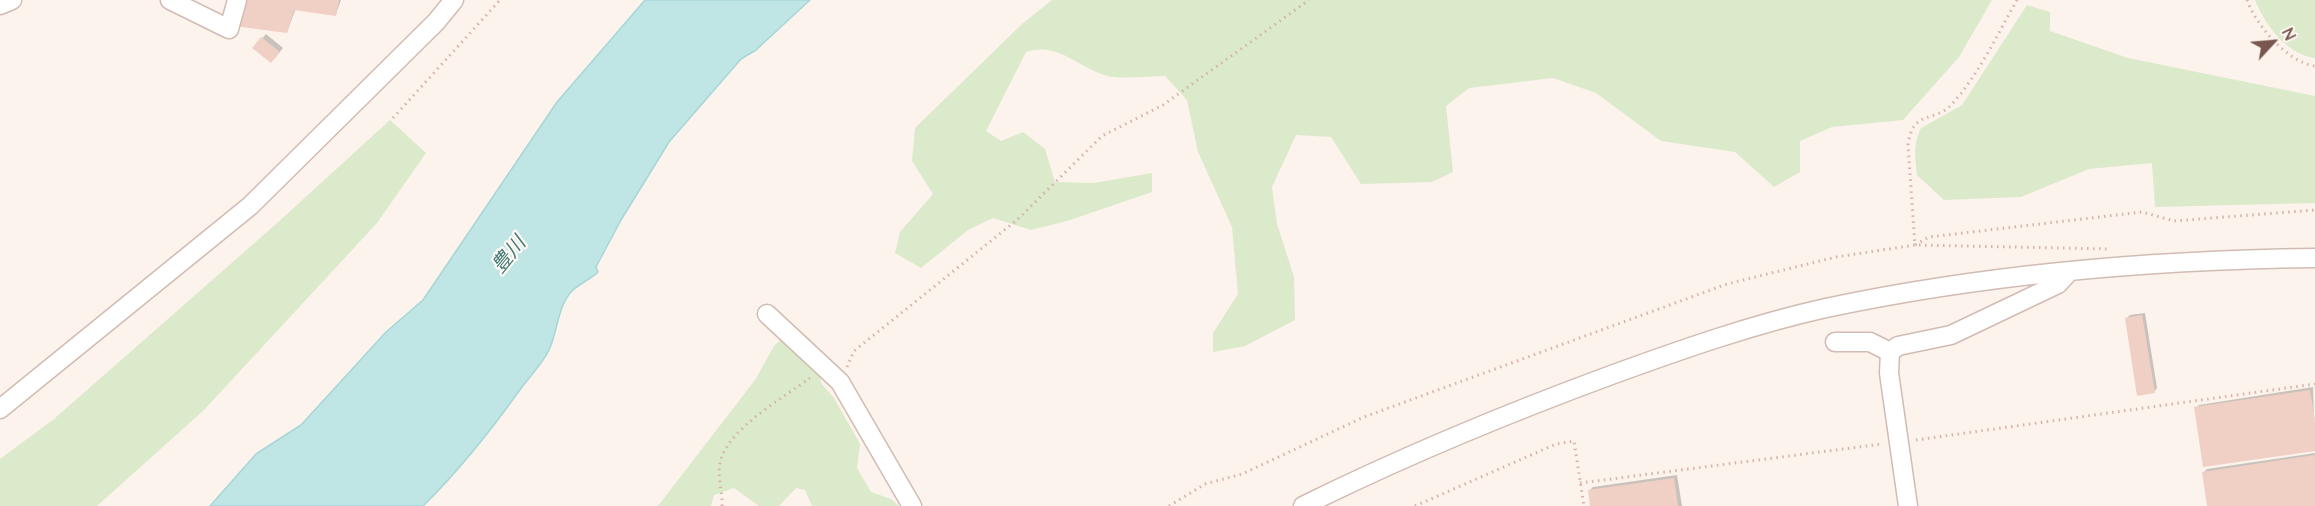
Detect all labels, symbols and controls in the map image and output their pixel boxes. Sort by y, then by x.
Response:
north arrow [2243,12,2303,72]
text: N [2278,24,2301,44]
water label: 豊川 [487,232,531,278]

